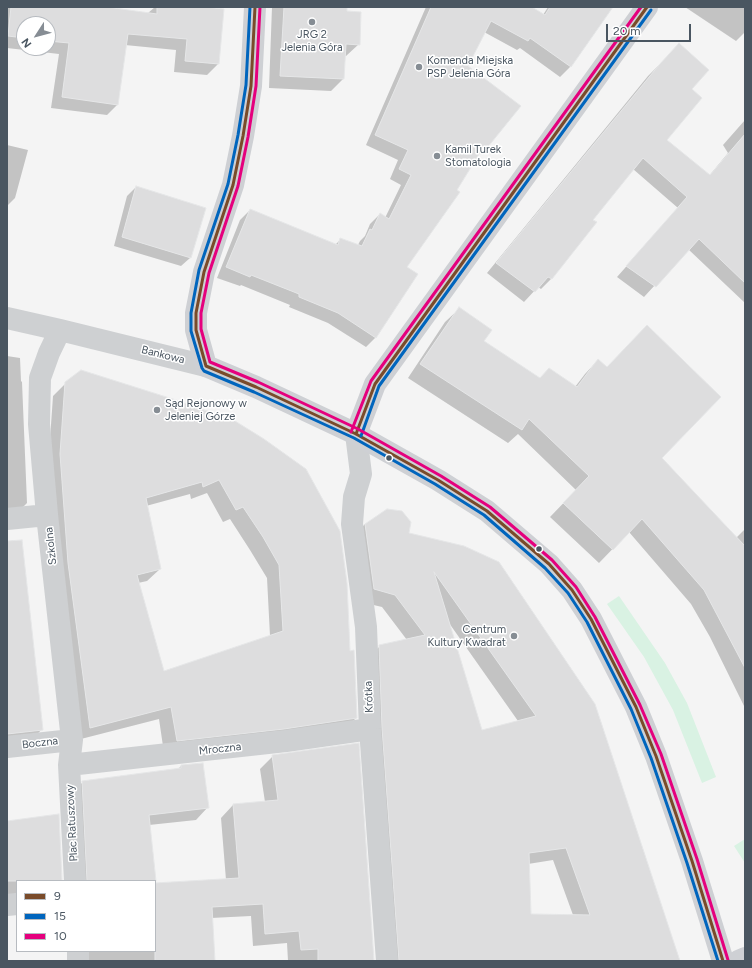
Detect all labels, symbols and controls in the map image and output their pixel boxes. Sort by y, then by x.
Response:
north arrow [16,16,56,56]
scale bar [608,16,693,42]
marker: JRG 2 Jelenia Góra [307,17,317,27]
text: 20 m [613,24,641,38]
place label: JRG 2 Jelenia Góra [281,28,343,54]
text: N [19,36,34,50]
place label: Komenda Miejska PSP Jelenia Góra [427,54,513,80]
marker: Komenda Miejska PSP Jelenia Góra [414,62,424,72]
place label: Kamil Turek Stomatologia [445,143,511,169]
marker: Kamil Turek Stomatologia [432,151,442,161]
street label: Bankowa [140,343,186,367]
place label: Sąd Rejonowy w Jeleniej Górze [165,397,247,423]
marker: Sąd Rejonowy w Jeleniej Górze [152,405,162,415]
unlabelled marker [384,453,394,463]
street label: Szkolna [42,526,60,566]
unlabelled marker [534,544,544,554]
place label: Centrum Kultury Kwadrat [428,623,506,649]
marker: Centrum Kultury Kwadrat [509,631,519,641]
street label: Krótka [362,681,376,713]
street label: Boczna [21,734,59,752]
street label: Mroczna [198,740,242,758]
street label: Plac Ratuszowy [63,784,81,862]
legend [16,880,156,952]
text: 9 [54,889,61,903]
text: 15 [54,909,66,923]
text: 10 [54,929,67,943]

